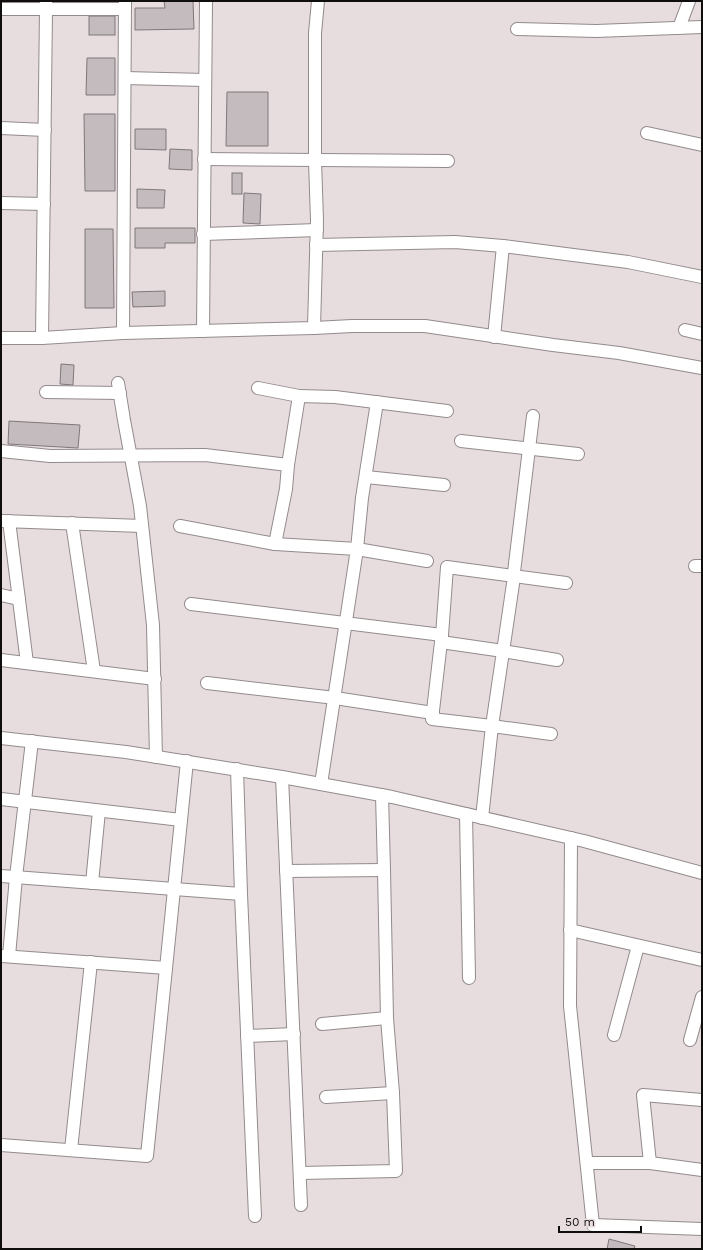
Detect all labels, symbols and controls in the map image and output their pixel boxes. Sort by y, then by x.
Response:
scale bar [559,1208,641,1234]
text: 50 m [565,1215,595,1229]

